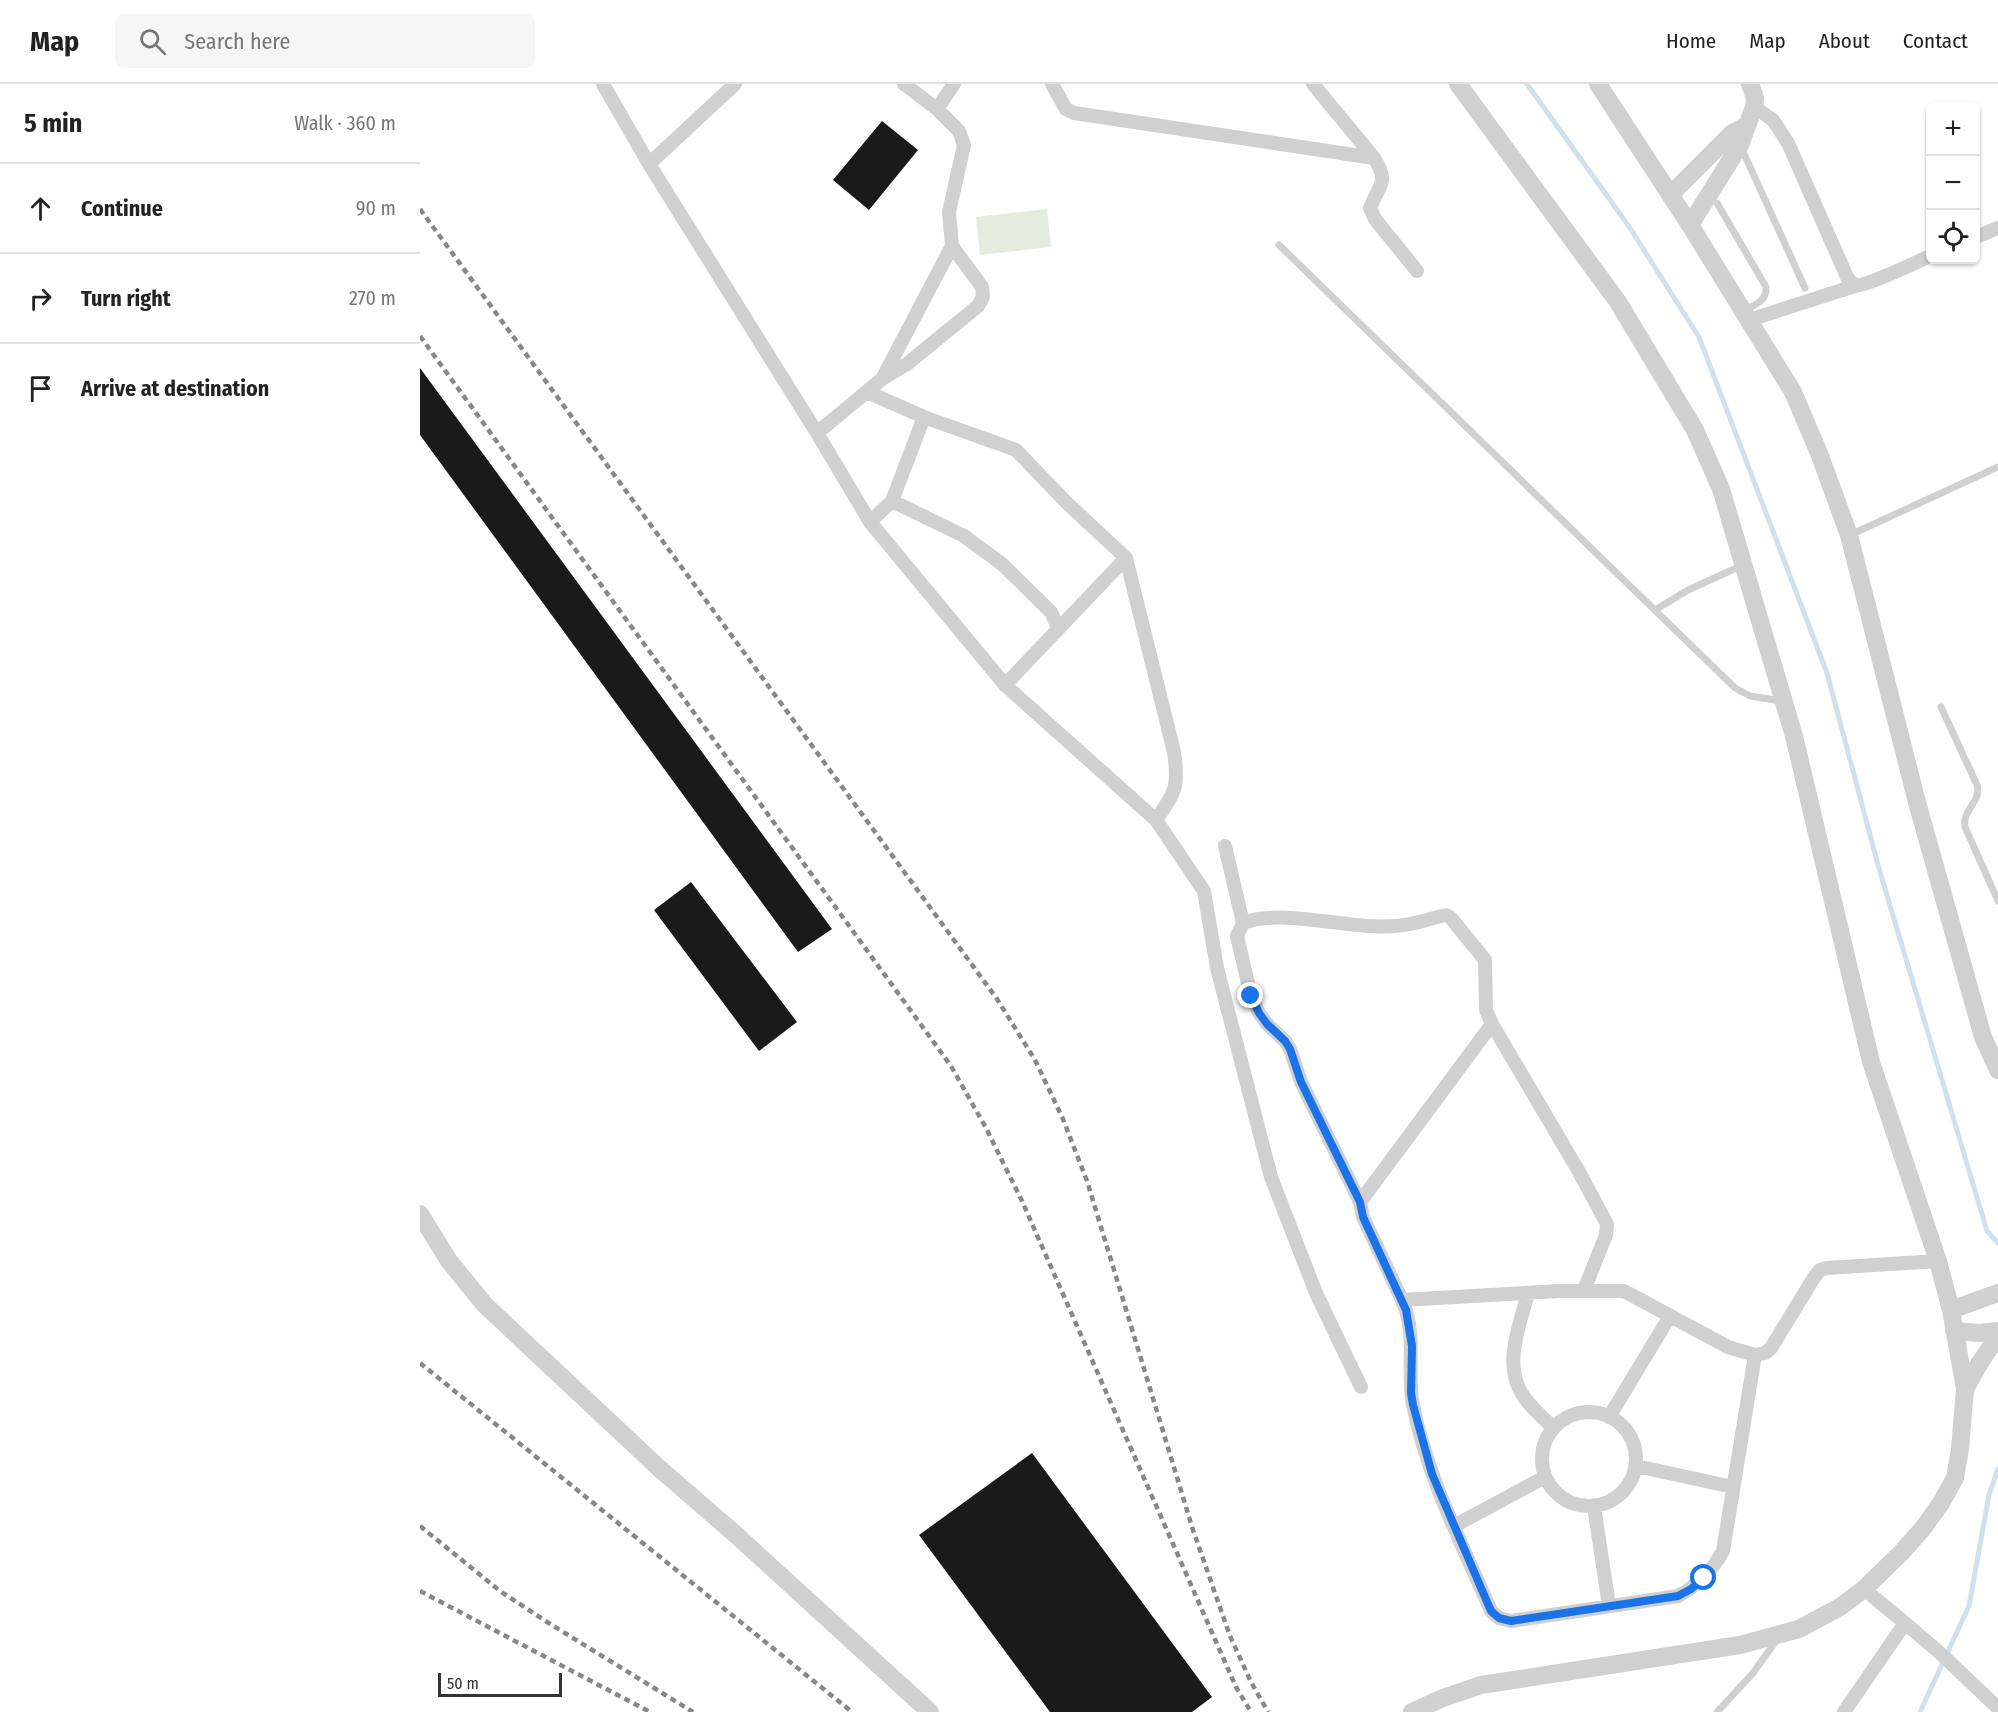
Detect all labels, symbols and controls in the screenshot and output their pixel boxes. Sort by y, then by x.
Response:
search box [115,14,535,68]
text: Map [30,25,79,58]
icon: search [136,25,169,58]
text: Search here [184,28,290,55]
text: Home [1666,28,1716,54]
text: Map [1749,28,1786,54]
text: About [1819,28,1870,54]
text: Contact [1903,28,1968,54]
map controls [1926,102,1980,264]
button: + [1926,102,1980,156]
text: 5 min [24,108,82,139]
text: Walk · 360 m [294,111,396,135]
button: − [1926,156,1980,210]
icon: ahead [24,192,57,225]
text: Continue [81,195,163,222]
text: 90 m [356,196,396,220]
button: locate [1926,210,1980,264]
icon: right [24,282,57,315]
text: Turn right [81,285,170,312]
text: 270 m [349,286,396,310]
icon: arrive [24,372,57,405]
text: Arrive at destination [81,375,269,402]
route end [1237,982,1263,1008]
route start [1690,1564,1716,1590]
scale bar [438,1670,562,1698]
text: 50 m [447,1674,479,1693]

